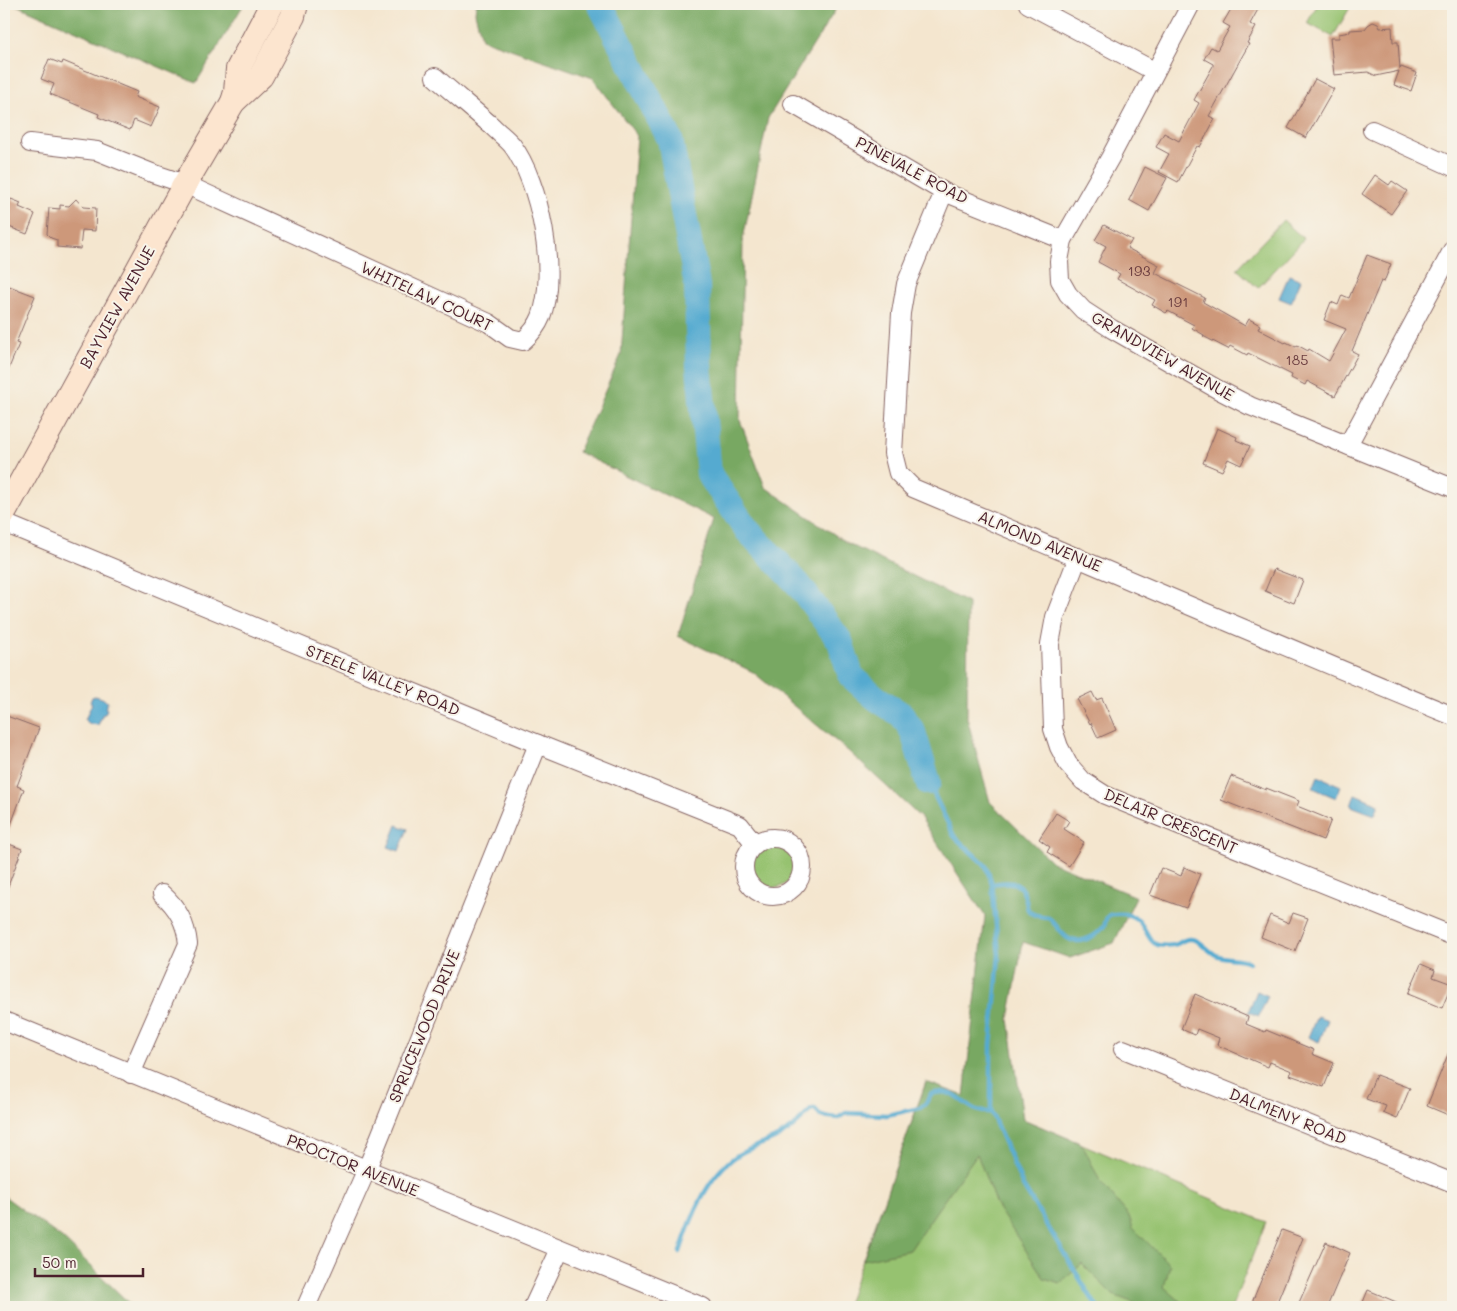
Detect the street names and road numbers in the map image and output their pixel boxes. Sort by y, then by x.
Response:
street label: PINEVALE ROAD [852,131,972,208]
street label: BAYVIEW AVENUE [74,242,159,372]
street label: WHITELAW COURT [358,256,497,335]
street label: GRANDVIEW AVENUE [1088,306,1238,405]
street label: ALMOND AVENUE [975,505,1105,576]
street label: STEELE VALLEY ROAD [303,639,463,720]
street label: DELAIR CRESCENT [1101,783,1241,858]
street label: SPRUCEWOOD DRIVE [383,946,464,1106]
street label: DALMENY ROAD [1226,1082,1350,1149]
street label: PROCTOR AVENUE [284,1128,422,1201]

